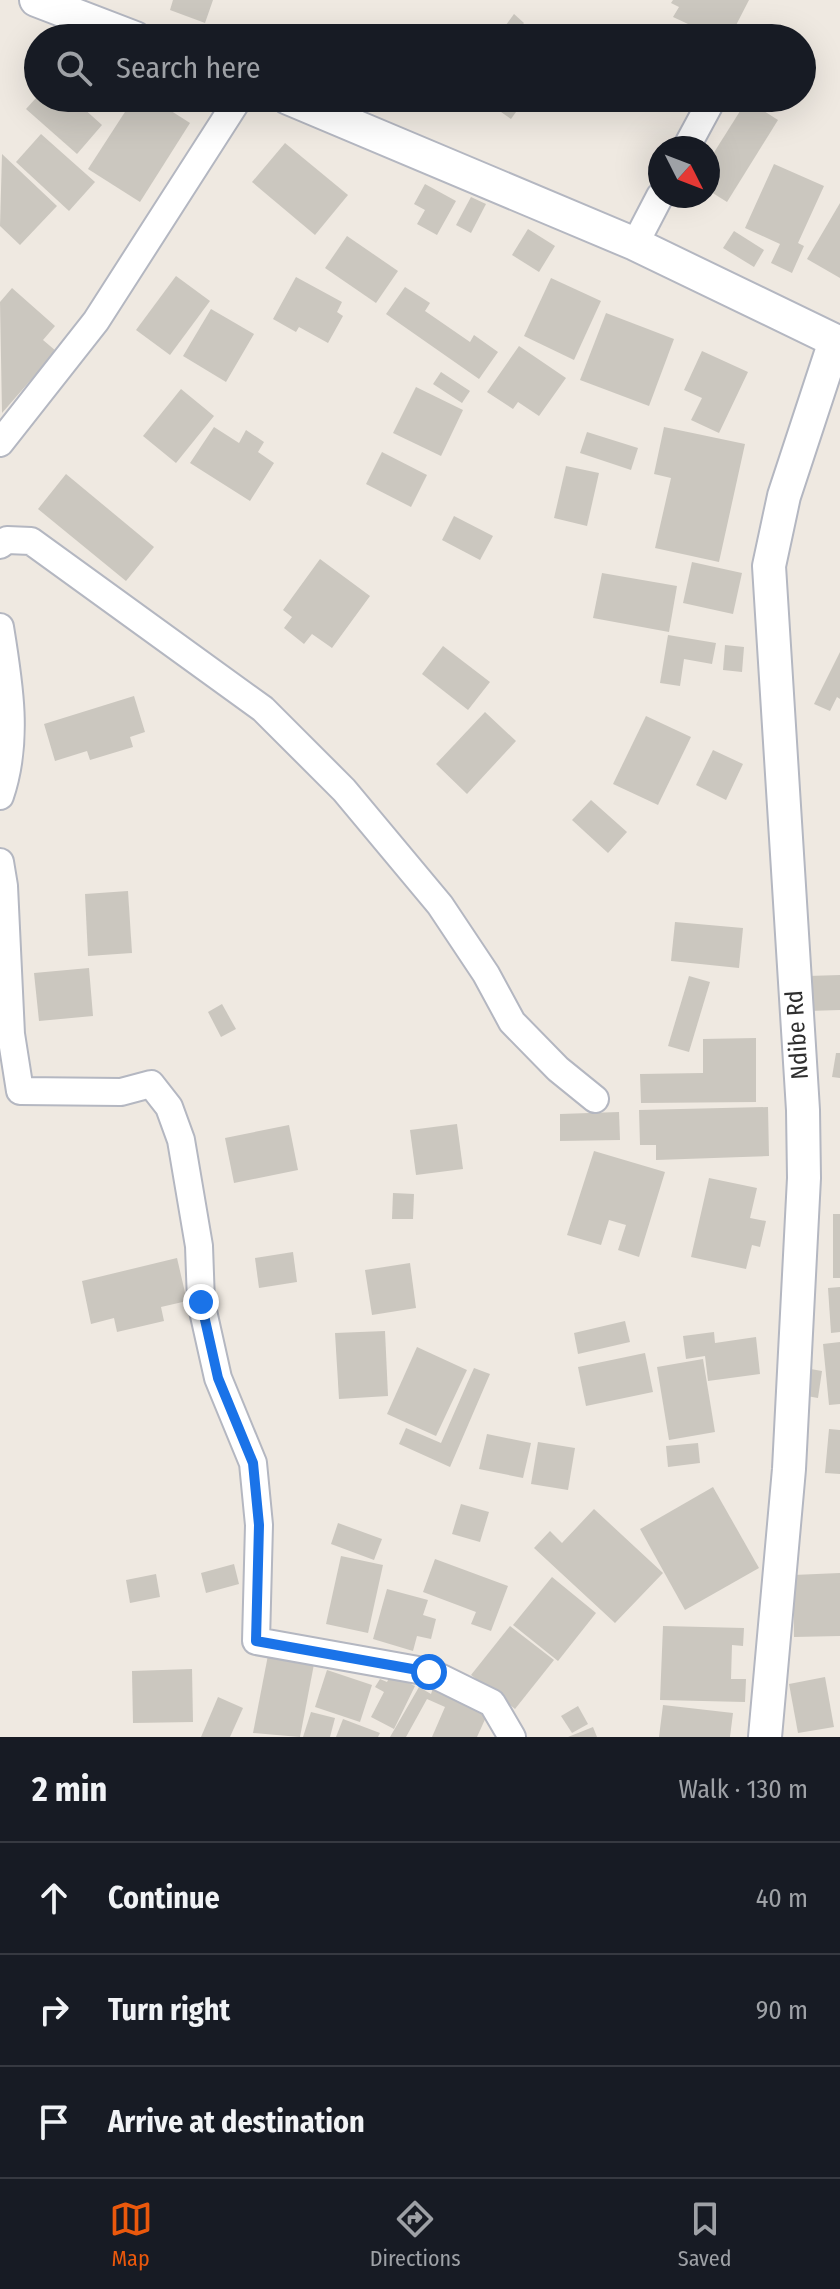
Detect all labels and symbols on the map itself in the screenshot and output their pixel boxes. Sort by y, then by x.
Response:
north arrow [648,136,720,208]
street label: Ndibe Rd [780,989,814,1081]
route end [183,1284,219,1320]
route start [411,1654,447,1690]

